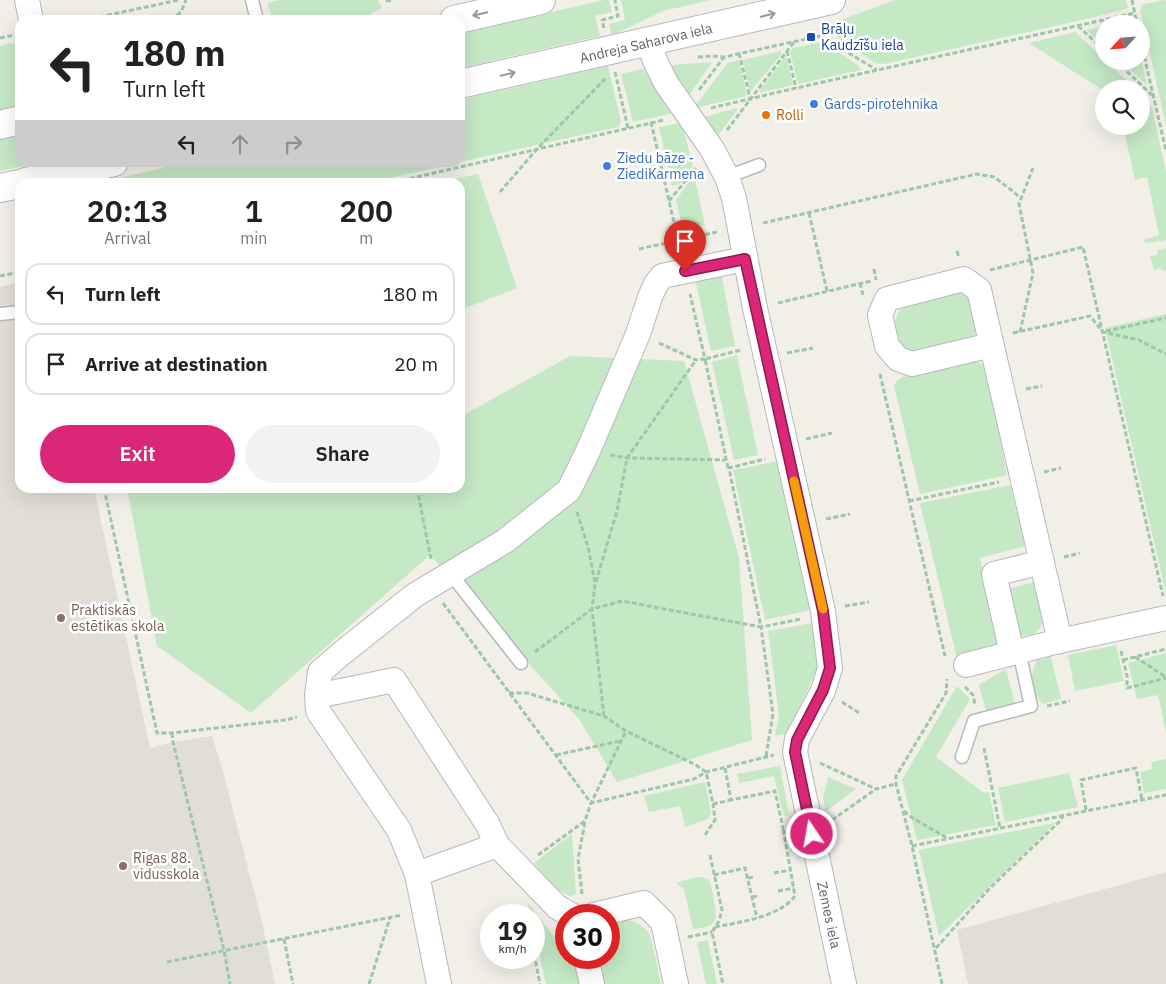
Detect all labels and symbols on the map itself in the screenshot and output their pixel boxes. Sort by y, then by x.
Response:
one-way arrow [473,10,489,19]
one-way arrow [760,10,776,19]
north arrow [1095,15,1150,70]
street label: Andreja Saharova iela [578,19,715,67]
place label: Brāļu Kaudzīšu iela [821,20,904,54]
marker: Brāļu Kaudzīšu iela [805,31,817,43]
one-way arrow [499,69,515,78]
place label: Gards-pirotehnika [824,95,938,113]
marker: Gards-pirotehnika [808,98,820,110]
place label: Rolli [776,106,804,124]
marker: Rolli [760,109,772,121]
place label: Ziedu bāze - ZiediKarmena [617,149,705,183]
marker: Ziedu bāze - ZiediKarmena [601,160,613,172]
pin [664,220,706,271]
place label: Praktiskās estētikas skola [71,601,165,635]
marker: Praktiskās estētikas skola [55,612,67,624]
position arrow [785,807,837,859]
place label: Rīgas 88. vidusskola [133,849,200,883]
marker: Rīgas 88. vidusskola [117,860,129,872]
street label: Zemes iela [813,880,845,951]
speed limit sign: 30 [555,904,620,969]

